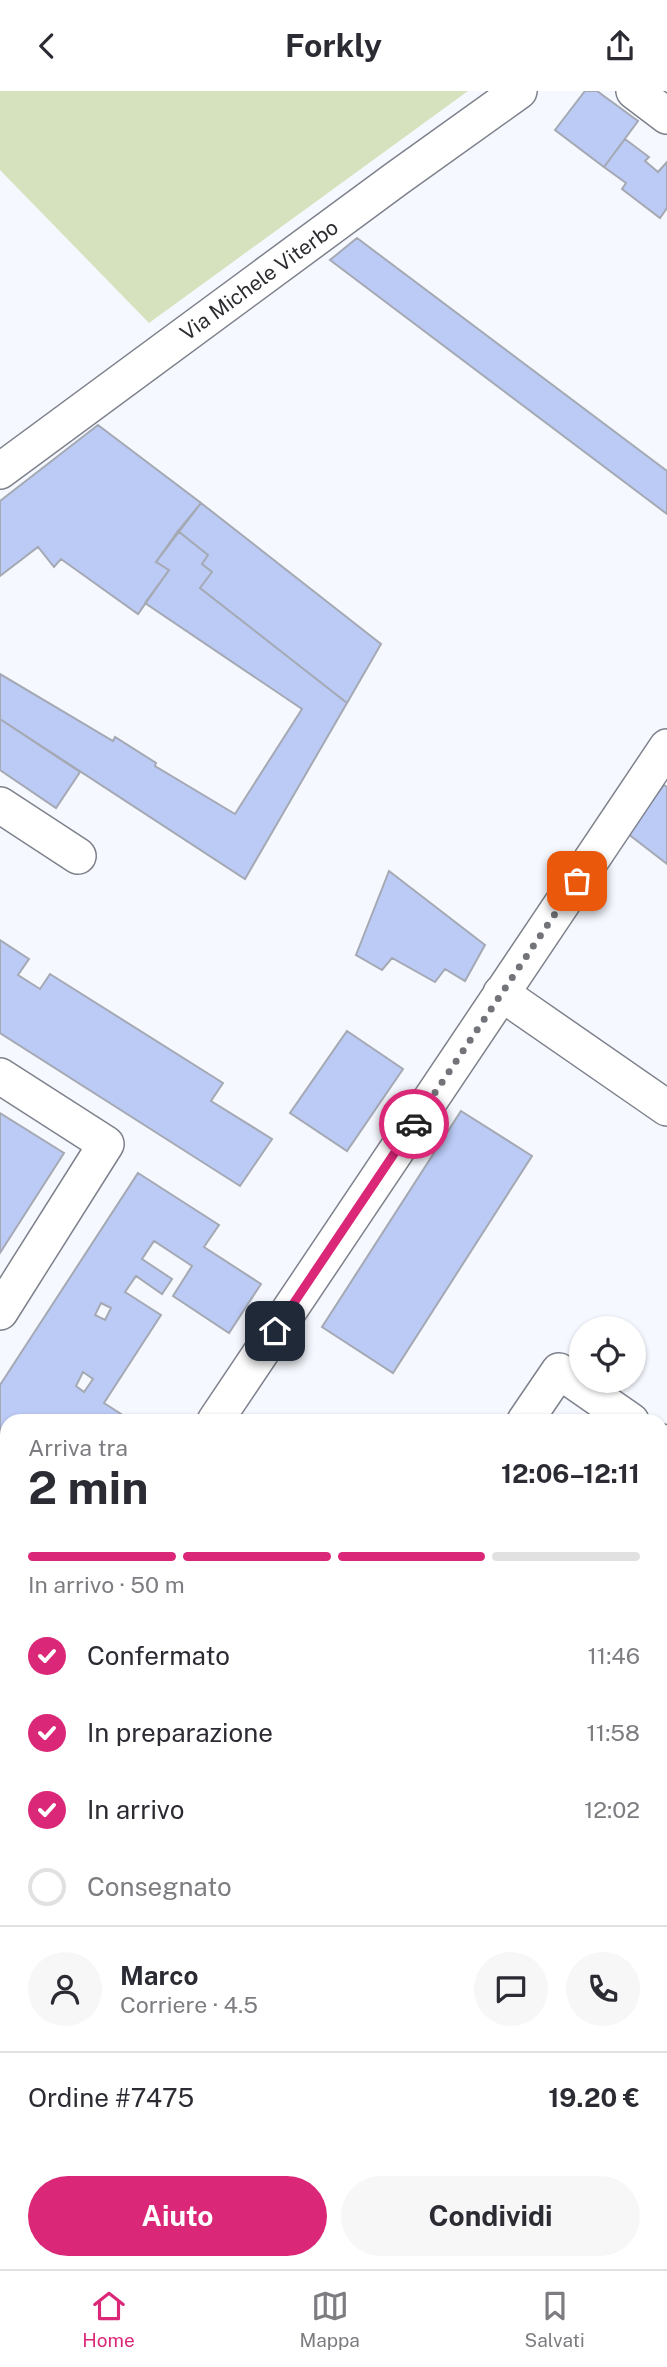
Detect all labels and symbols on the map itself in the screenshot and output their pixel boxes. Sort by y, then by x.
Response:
street label: Via Michele Viterbo [175,214,343,346]
pin [547,851,607,911]
courier [379,1089,449,1159]
pin [245,1301,305,1361]

